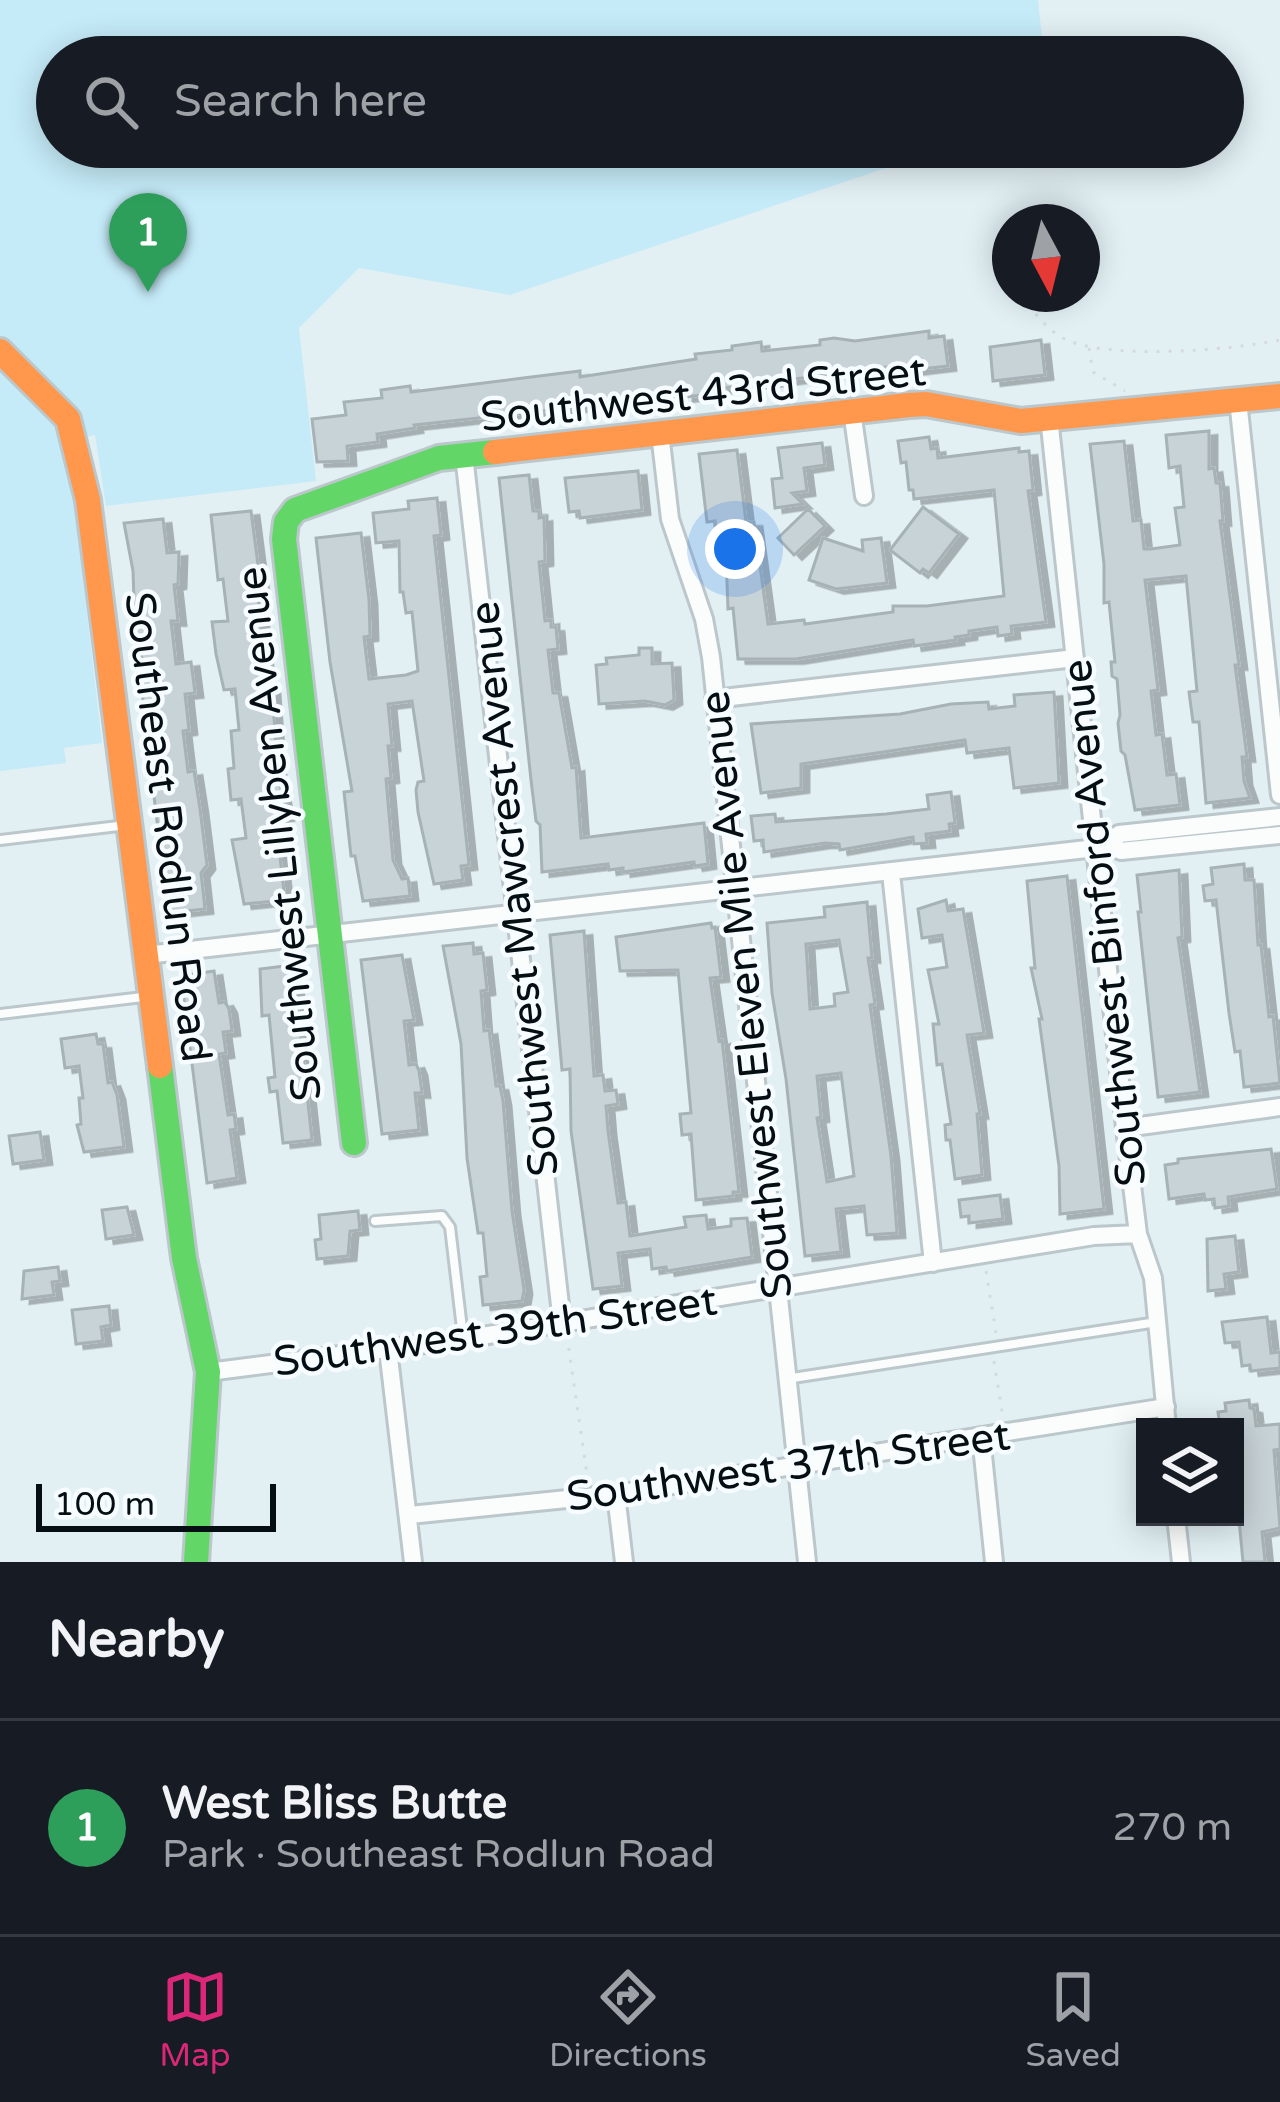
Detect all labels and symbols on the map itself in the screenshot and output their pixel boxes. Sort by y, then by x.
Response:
pin: 1 [109,193,187,292]
north arrow [992,204,1100,312]
street label: Southwest 43rd Street [478,346,928,443]
your location [705,519,765,579]
street label: Southwest Lillyben Avenue [226,564,333,1104]
street label: Southeast Rodlun Road [113,589,222,1065]
street label: Southwest Mawcrest Avenue [459,599,570,1179]
street label: Southwest Binford Avenue [1051,657,1158,1189]
street label: Southwest Eleven Mile Avenue [689,688,804,1301]
street label: Southwest 39th Street [270,1275,720,1388]
street label: Southwest 37th Street [563,1410,1013,1523]
scale bar [36,1478,276,1531]

